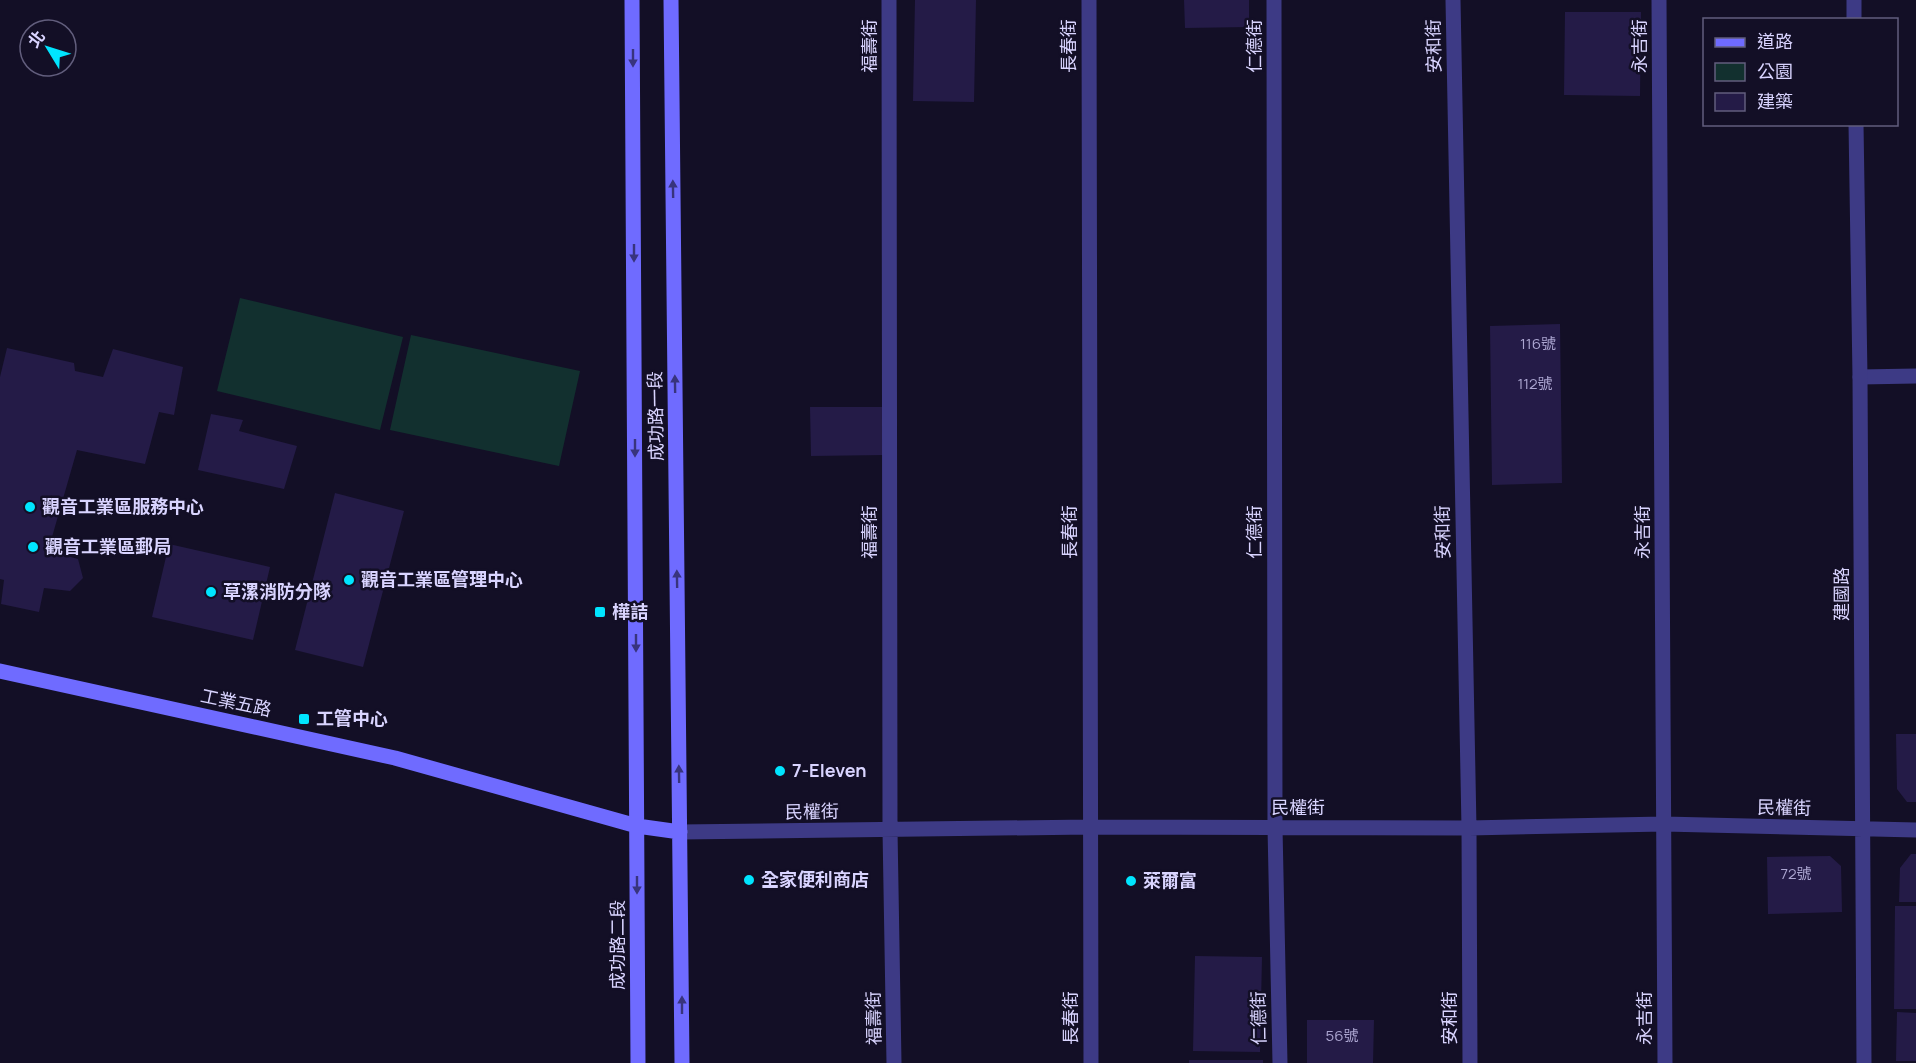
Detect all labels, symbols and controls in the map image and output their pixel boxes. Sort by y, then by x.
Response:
north arrow [18,18,78,78]
legend [1703,18,1898,126]
street label: 福壽街 [857,19,881,73]
street label: 長春街 [1056,19,1080,73]
street label: 仁德街 [1242,19,1266,73]
street label: 安和街 [1421,19,1445,73]
street label: 永吉街 [1627,19,1651,73]
text: 北 [23,26,50,52]
text: 道路 [1757,29,1793,53]
one-way arrow [628,49,638,68]
text: 公園 [1757,59,1793,83]
text: 建築 [1757,89,1793,113]
one-way arrow [668,180,678,199]
one-way arrow [629,244,639,263]
house number: 116號 [1520,333,1556,354]
street label: 成功路一段 [642,371,668,461]
house number: 112號 [1517,373,1553,394]
one-way arrow [670,375,680,394]
one-way arrow [630,439,640,458]
place label: 觀音工業區服務中心 [42,494,204,518]
marker: 觀音工業區服務中心 [23,500,37,514]
street label: 福壽街 [857,505,881,559]
street label: 長春街 [1057,505,1081,559]
street label: 仁德街 [1242,505,1266,559]
street label: 安和街 [1430,505,1454,559]
street label: 永吉街 [1630,505,1654,559]
place label: 觀音工業區郵局 [45,534,171,558]
marker: 觀音工業區郵局 [26,540,40,554]
place label: 觀音工業區管理中心 [361,567,523,591]
street label: 建國路 [1829,567,1853,621]
one-way arrow [672,570,682,589]
marker: 觀音工業區管理中心 [342,573,356,587]
place label: 草漯消防分隊 [223,579,331,603]
marker: 草漯消防分隊 [204,585,218,599]
place label: 樺詰 [612,599,648,623]
marker: 樺詰 [593,605,607,619]
one-way arrow [631,634,641,653]
street label: 工業五路 [198,683,274,721]
place label: 工管中心 [316,706,388,730]
marker: 工管中心 [297,712,311,726]
place label: 7-Eleven [792,758,867,782]
one-way arrow [674,764,684,783]
marker: 7-Eleven [773,764,787,778]
street label: 民權街 [1271,795,1325,819]
street label: 民權街 [1757,795,1811,819]
street label: 民權街 [785,799,839,823]
house number: 72號 [1780,863,1812,884]
place label: 全家便利商店 [761,867,869,891]
place label: 萊爾富 [1143,868,1197,892]
marker: 全家便利商店 [742,873,756,887]
marker: 萊爾富 [1124,874,1138,888]
one-way arrow [632,875,642,894]
street label: 成功路二段 [605,900,629,990]
street label: 福壽街 [861,991,885,1045]
street label: 長春街 [1058,991,1082,1045]
street label: 仁德街 [1246,991,1270,1045]
street label: 安和街 [1437,991,1461,1045]
street label: 永吉街 [1632,991,1656,1045]
one-way arrow [677,995,686,1014]
house number: 56號 [1326,1025,1358,1046]

